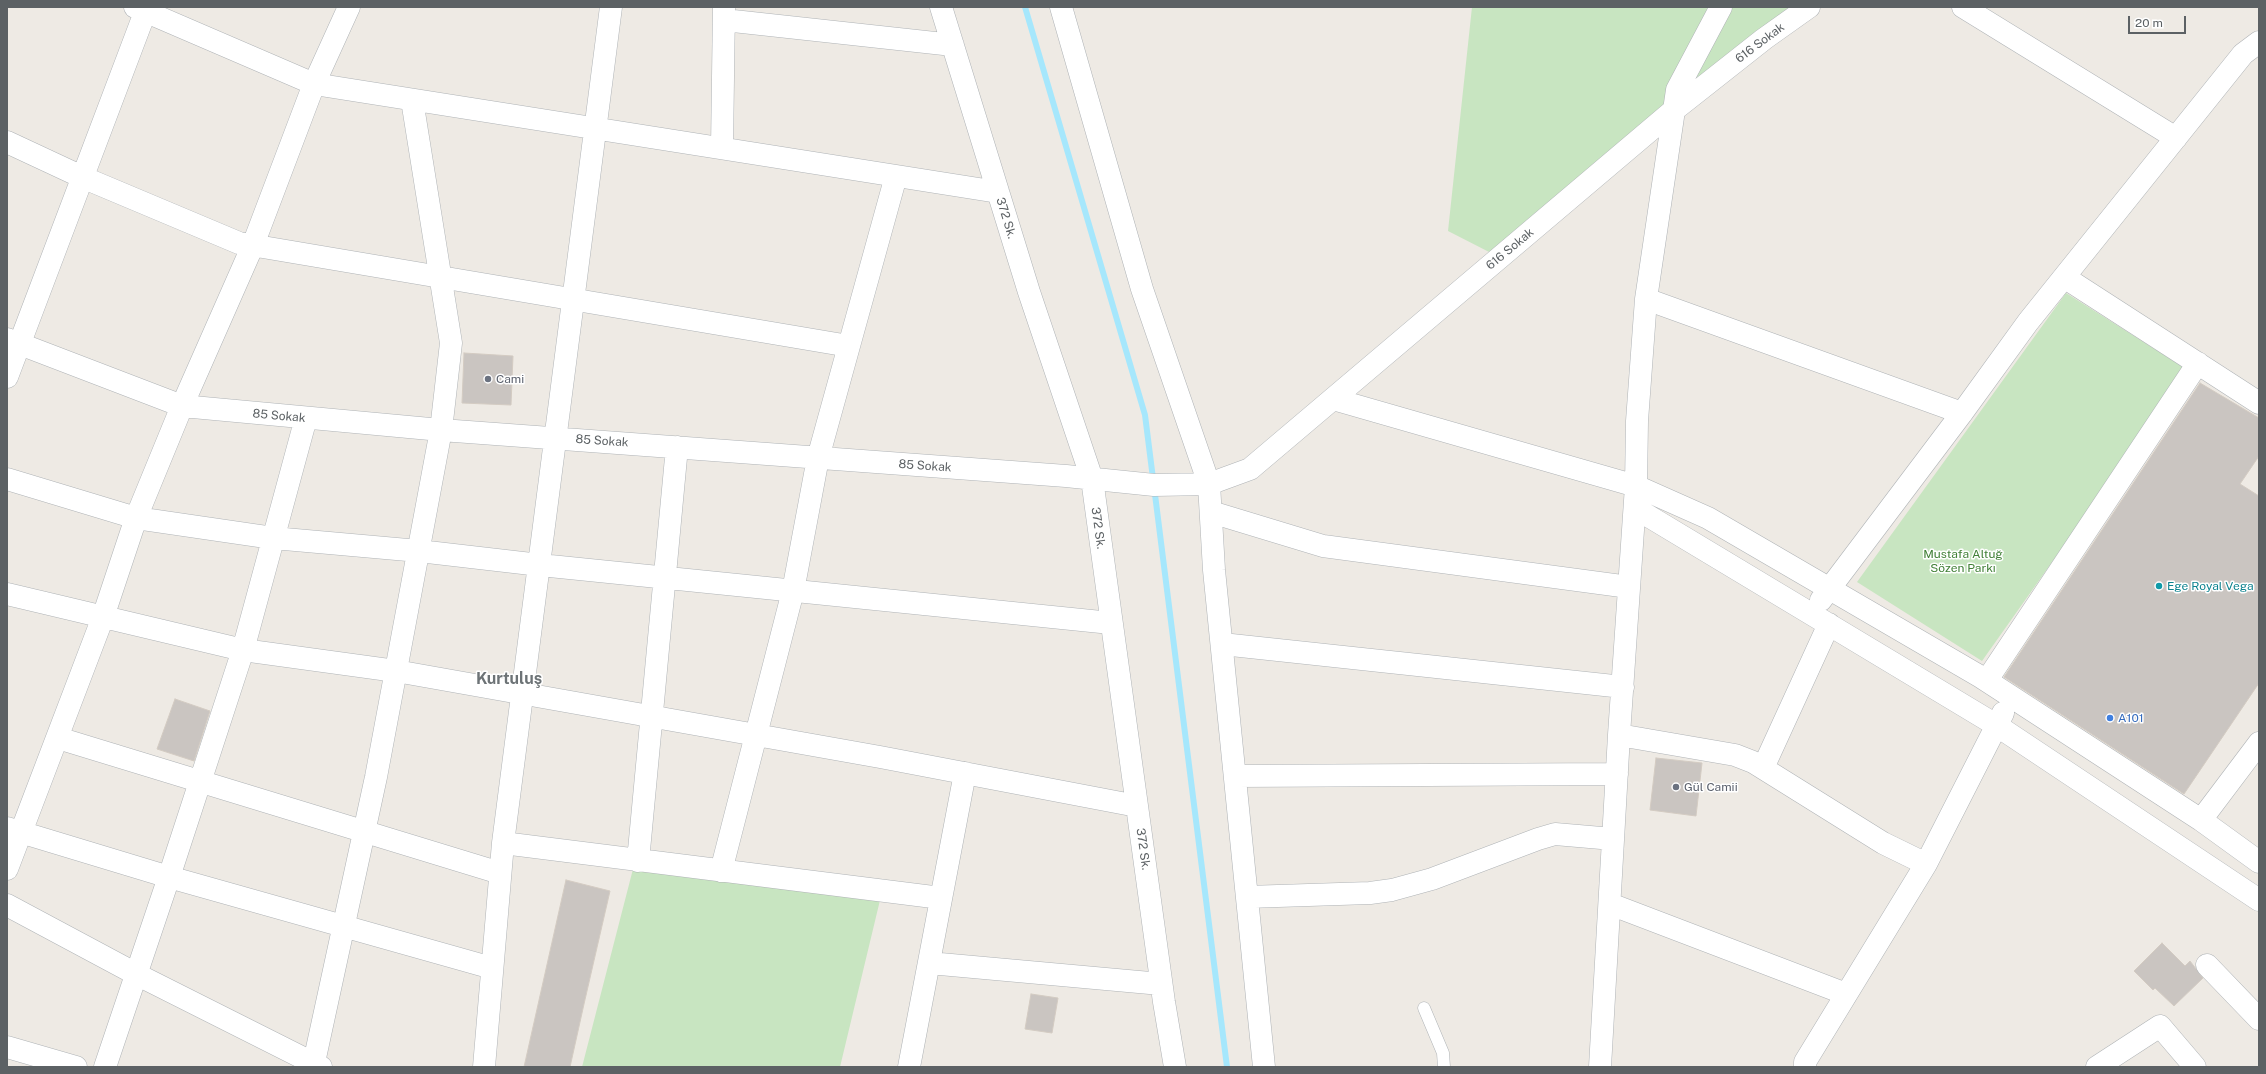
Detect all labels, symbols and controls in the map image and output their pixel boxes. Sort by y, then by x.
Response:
scale bar [2130,8,2188,34]
text: 20 m [2135,16,2163,30]
street label: 616 Sokak [1733,20,1787,66]
street label: 372 Sk. [993,196,1019,240]
street label: 616 Sokak [1483,225,1537,273]
place label: Cami [496,372,524,386]
marker: Cami [483,374,493,384]
street label: 85 Sokak [252,407,306,425]
street label: 85 Sokak [575,432,629,450]
street label: 85 Sokak [898,457,952,475]
street label: 372 Sk. [1088,506,1108,550]
park label: Mustafa Altuğ Sözen Parkı [1923,547,2003,575]
place label: Ege Royal Vega [2167,579,2254,593]
marker: Ege Royal Vega [2154,581,2164,591]
district label: Kurtuluş [476,669,542,689]
place label: A101 [2118,711,2144,725]
marker: A101 [2105,713,2115,723]
place label: Gül Camii [1684,780,1738,794]
marker: Gül Camii [1671,782,1681,792]
street label: 372 Sk. [1133,827,1153,871]

